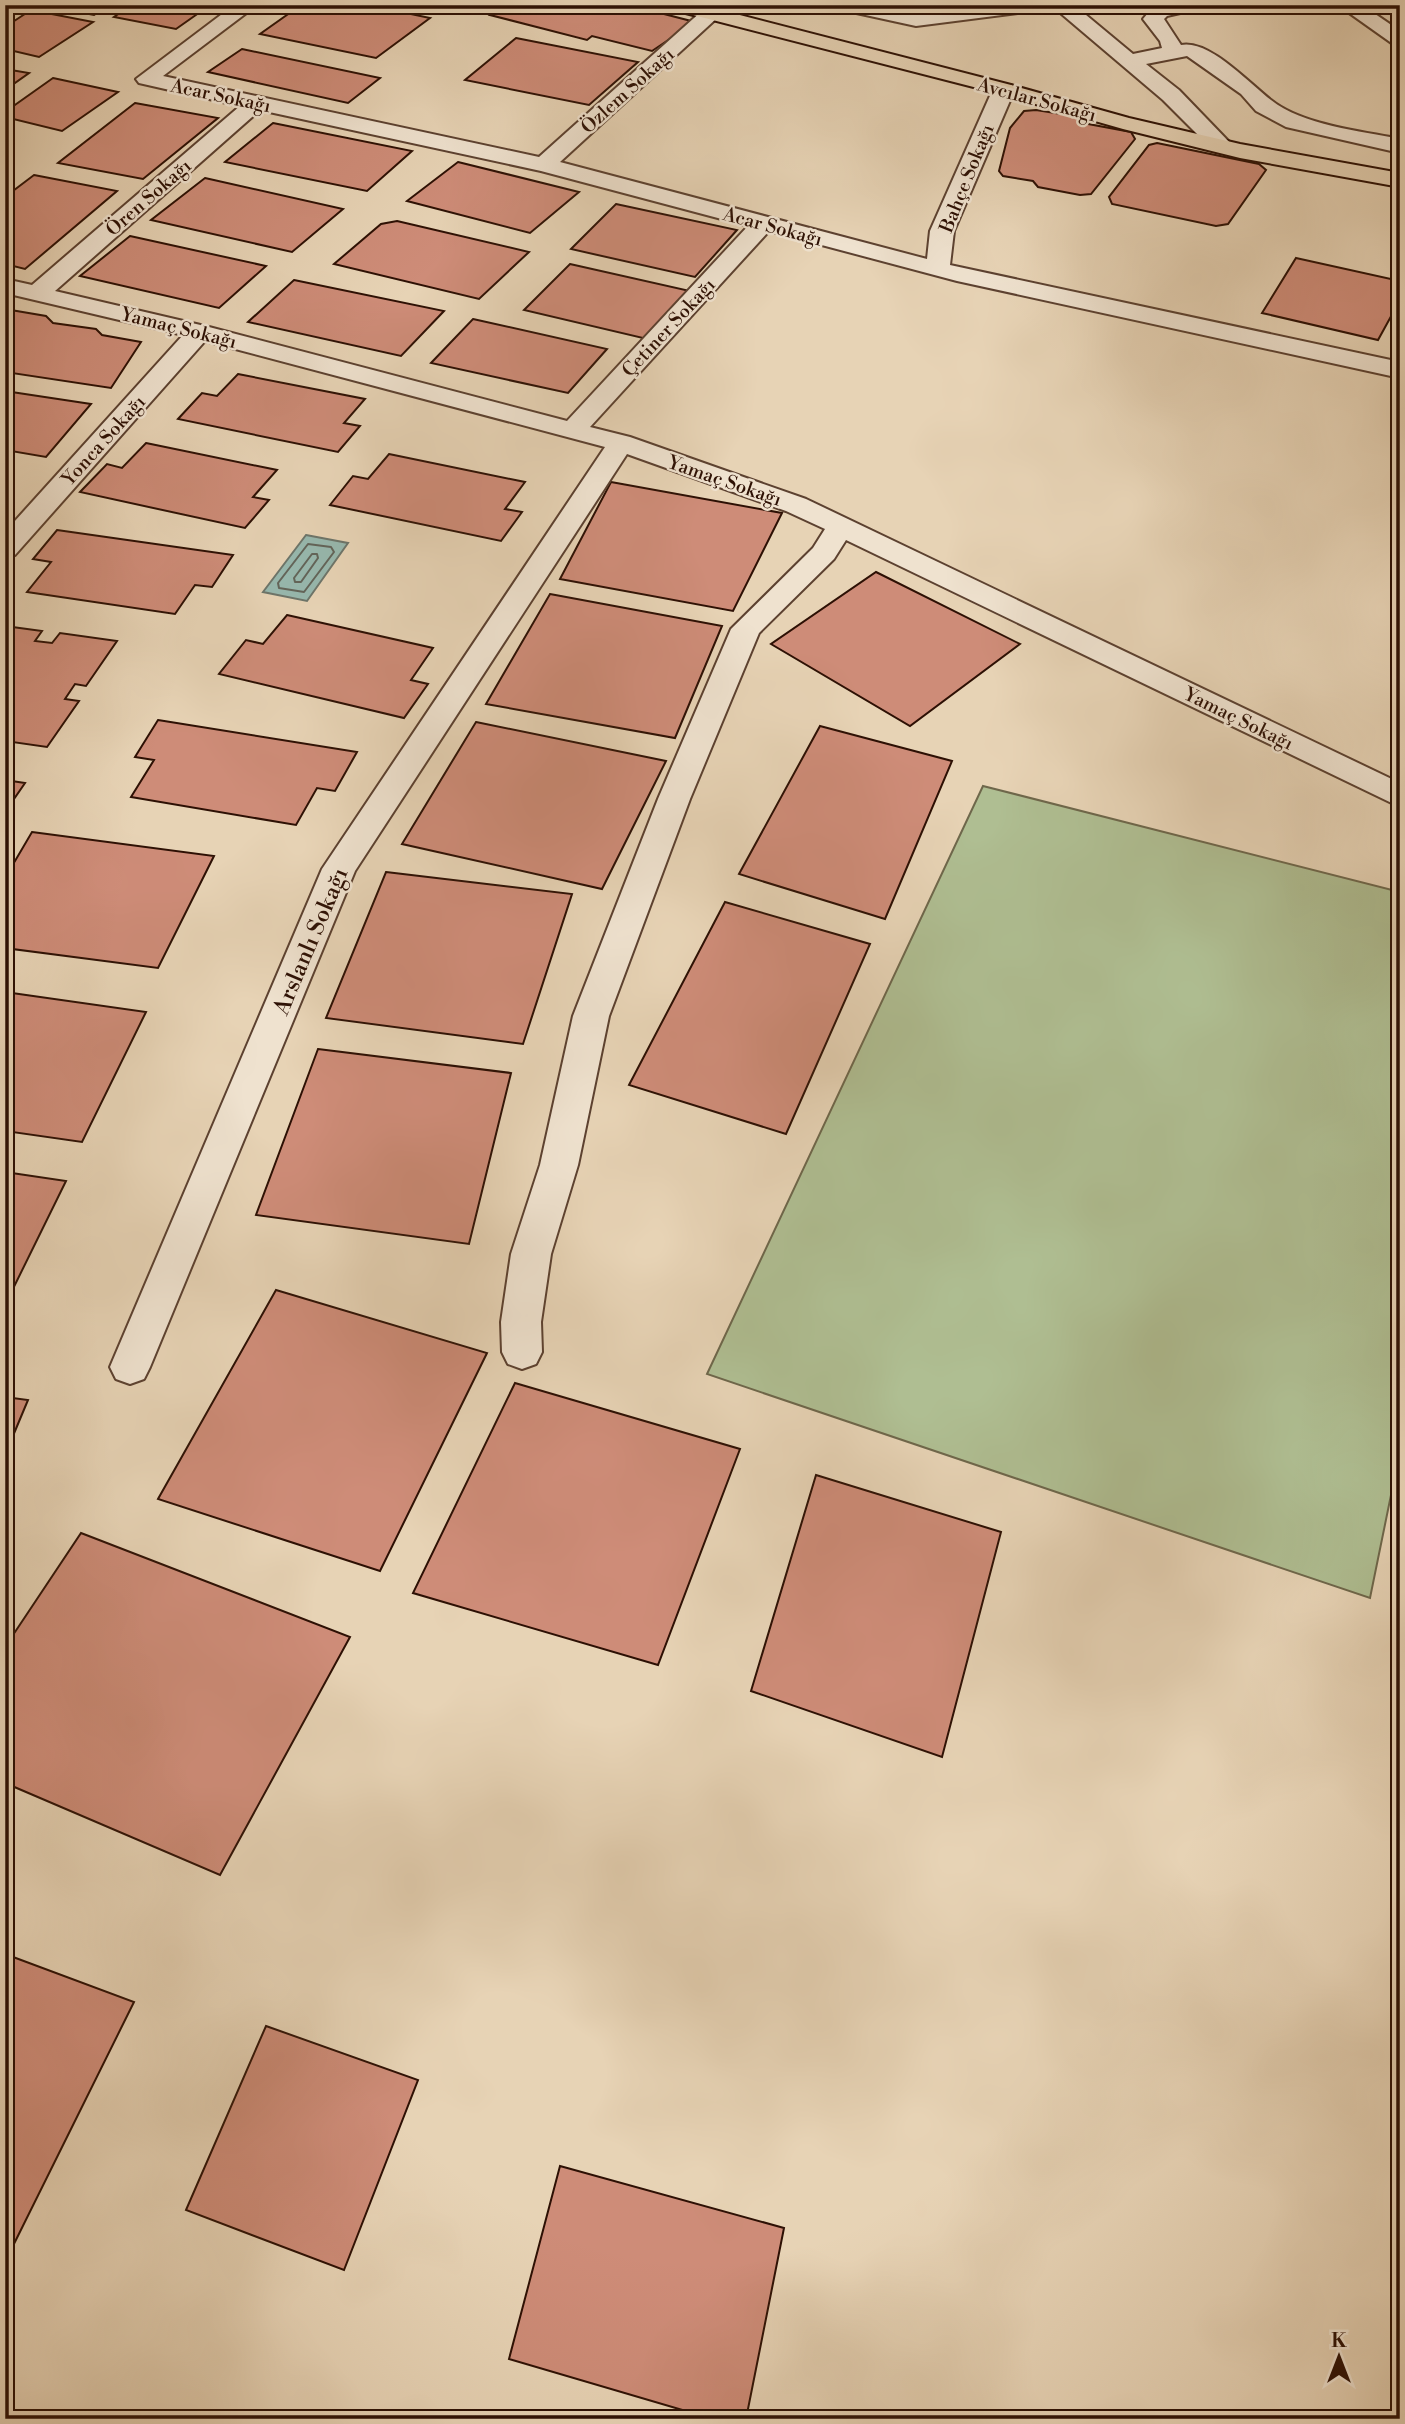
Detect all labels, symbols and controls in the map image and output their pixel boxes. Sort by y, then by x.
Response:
street label: Özlem Sokağı [575,42,679,139]
street label: Avcılar Sokağı [974,72,1099,127]
street label: Acar Sokağı [168,73,273,118]
street label: Bahçe Sokağı [934,120,1000,237]
street label: Ören Sokağı [100,153,196,241]
street label: Acar Sokağı [720,202,825,252]
street label: Çetiner Sokağı [617,273,721,382]
street label: Yamaç Sokağı [117,302,239,354]
street label: Yonca Sokağı [56,390,151,492]
street label: Yamaç Sokağı [664,450,785,512]
street label: Yamaç Sokağı [1179,682,1297,756]
street label: Arslanlı Sokağı [267,864,354,1020]
north arrow [1304,2322,1374,2392]
text: K [1331,2329,1347,2353]

